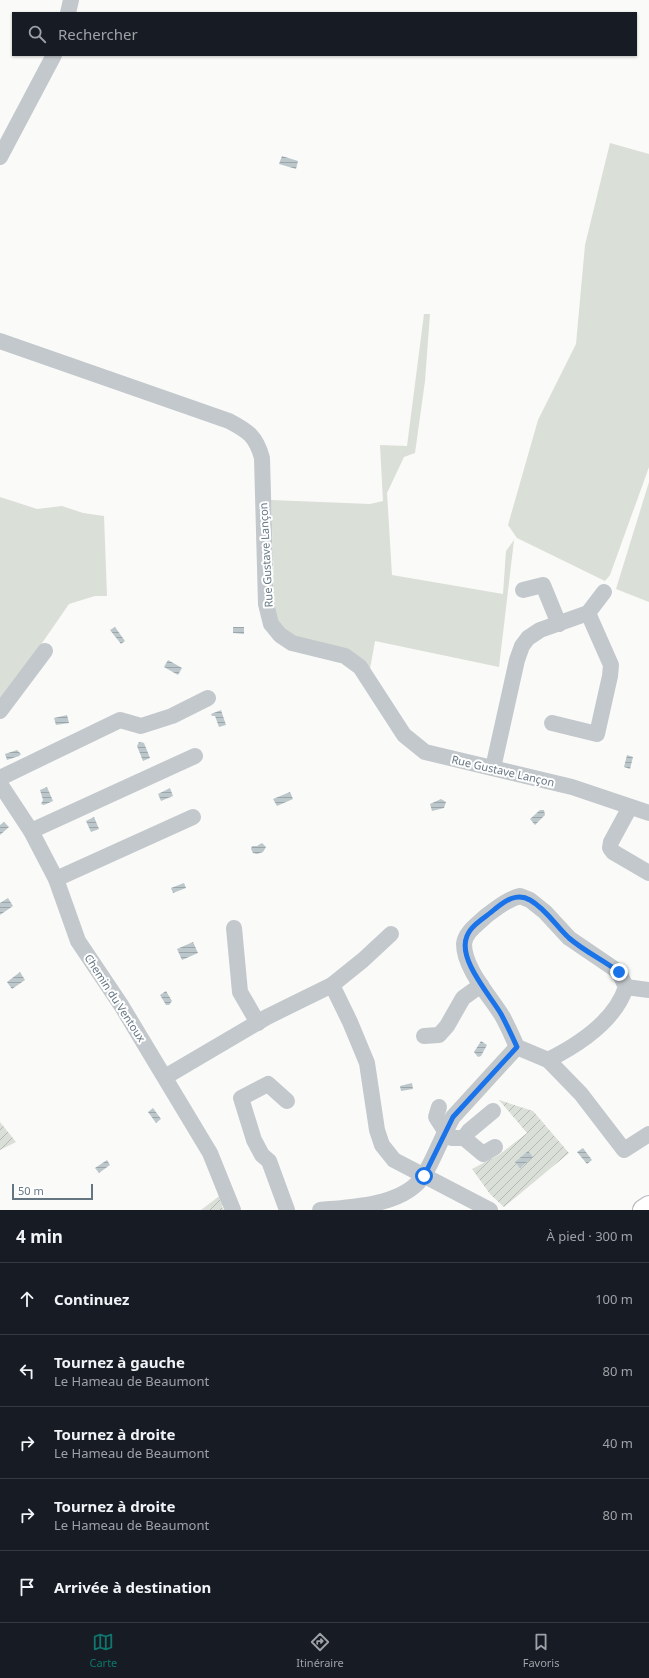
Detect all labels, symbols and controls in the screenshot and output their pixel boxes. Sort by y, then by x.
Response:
search box [12,12,637,56]
icon: search [26,23,48,45]
text: Rechercher [58,24,138,44]
street label: Rue Gustave Lançon [255,502,276,608]
street label: Rue Gustave Lançon [450,751,556,790]
street label: Chemin du Ventoux [81,951,150,1045]
route end [610,963,628,981]
route start [415,1167,433,1185]
scale bar [12,1182,93,1201]
text: 50 m [18,1183,44,1198]
text: 4 min [16,1225,63,1248]
text: À pied · 300 m [547,1227,633,1245]
icon: ahead [16,1288,38,1310]
text: Continuez [54,1289,129,1309]
text: 100 m [595,1290,633,1308]
text: Tournez à gauche [54,1352,185,1372]
icon: left [16,1360,38,1382]
text: 80 m [603,1362,633,1380]
text: Le Hameau de Beaumont [54,1372,209,1390]
text: Tournez à droite [54,1424,175,1444]
icon: right [16,1432,38,1454]
text: 40 m [603,1434,633,1452]
text: Le Hameau de Beaumont [54,1444,209,1462]
text: Tournez à droite [54,1496,175,1516]
icon: right [16,1504,38,1526]
text: 80 m [603,1506,633,1524]
text: Le Hameau de Beaumont [54,1516,209,1534]
icon: arrive [16,1576,38,1598]
text: Arrivée à destination [54,1577,211,1597]
tab: Carte [89,1631,117,1670]
tab: Itinéraire [296,1631,344,1670]
tab: Favoris [523,1631,559,1670]

